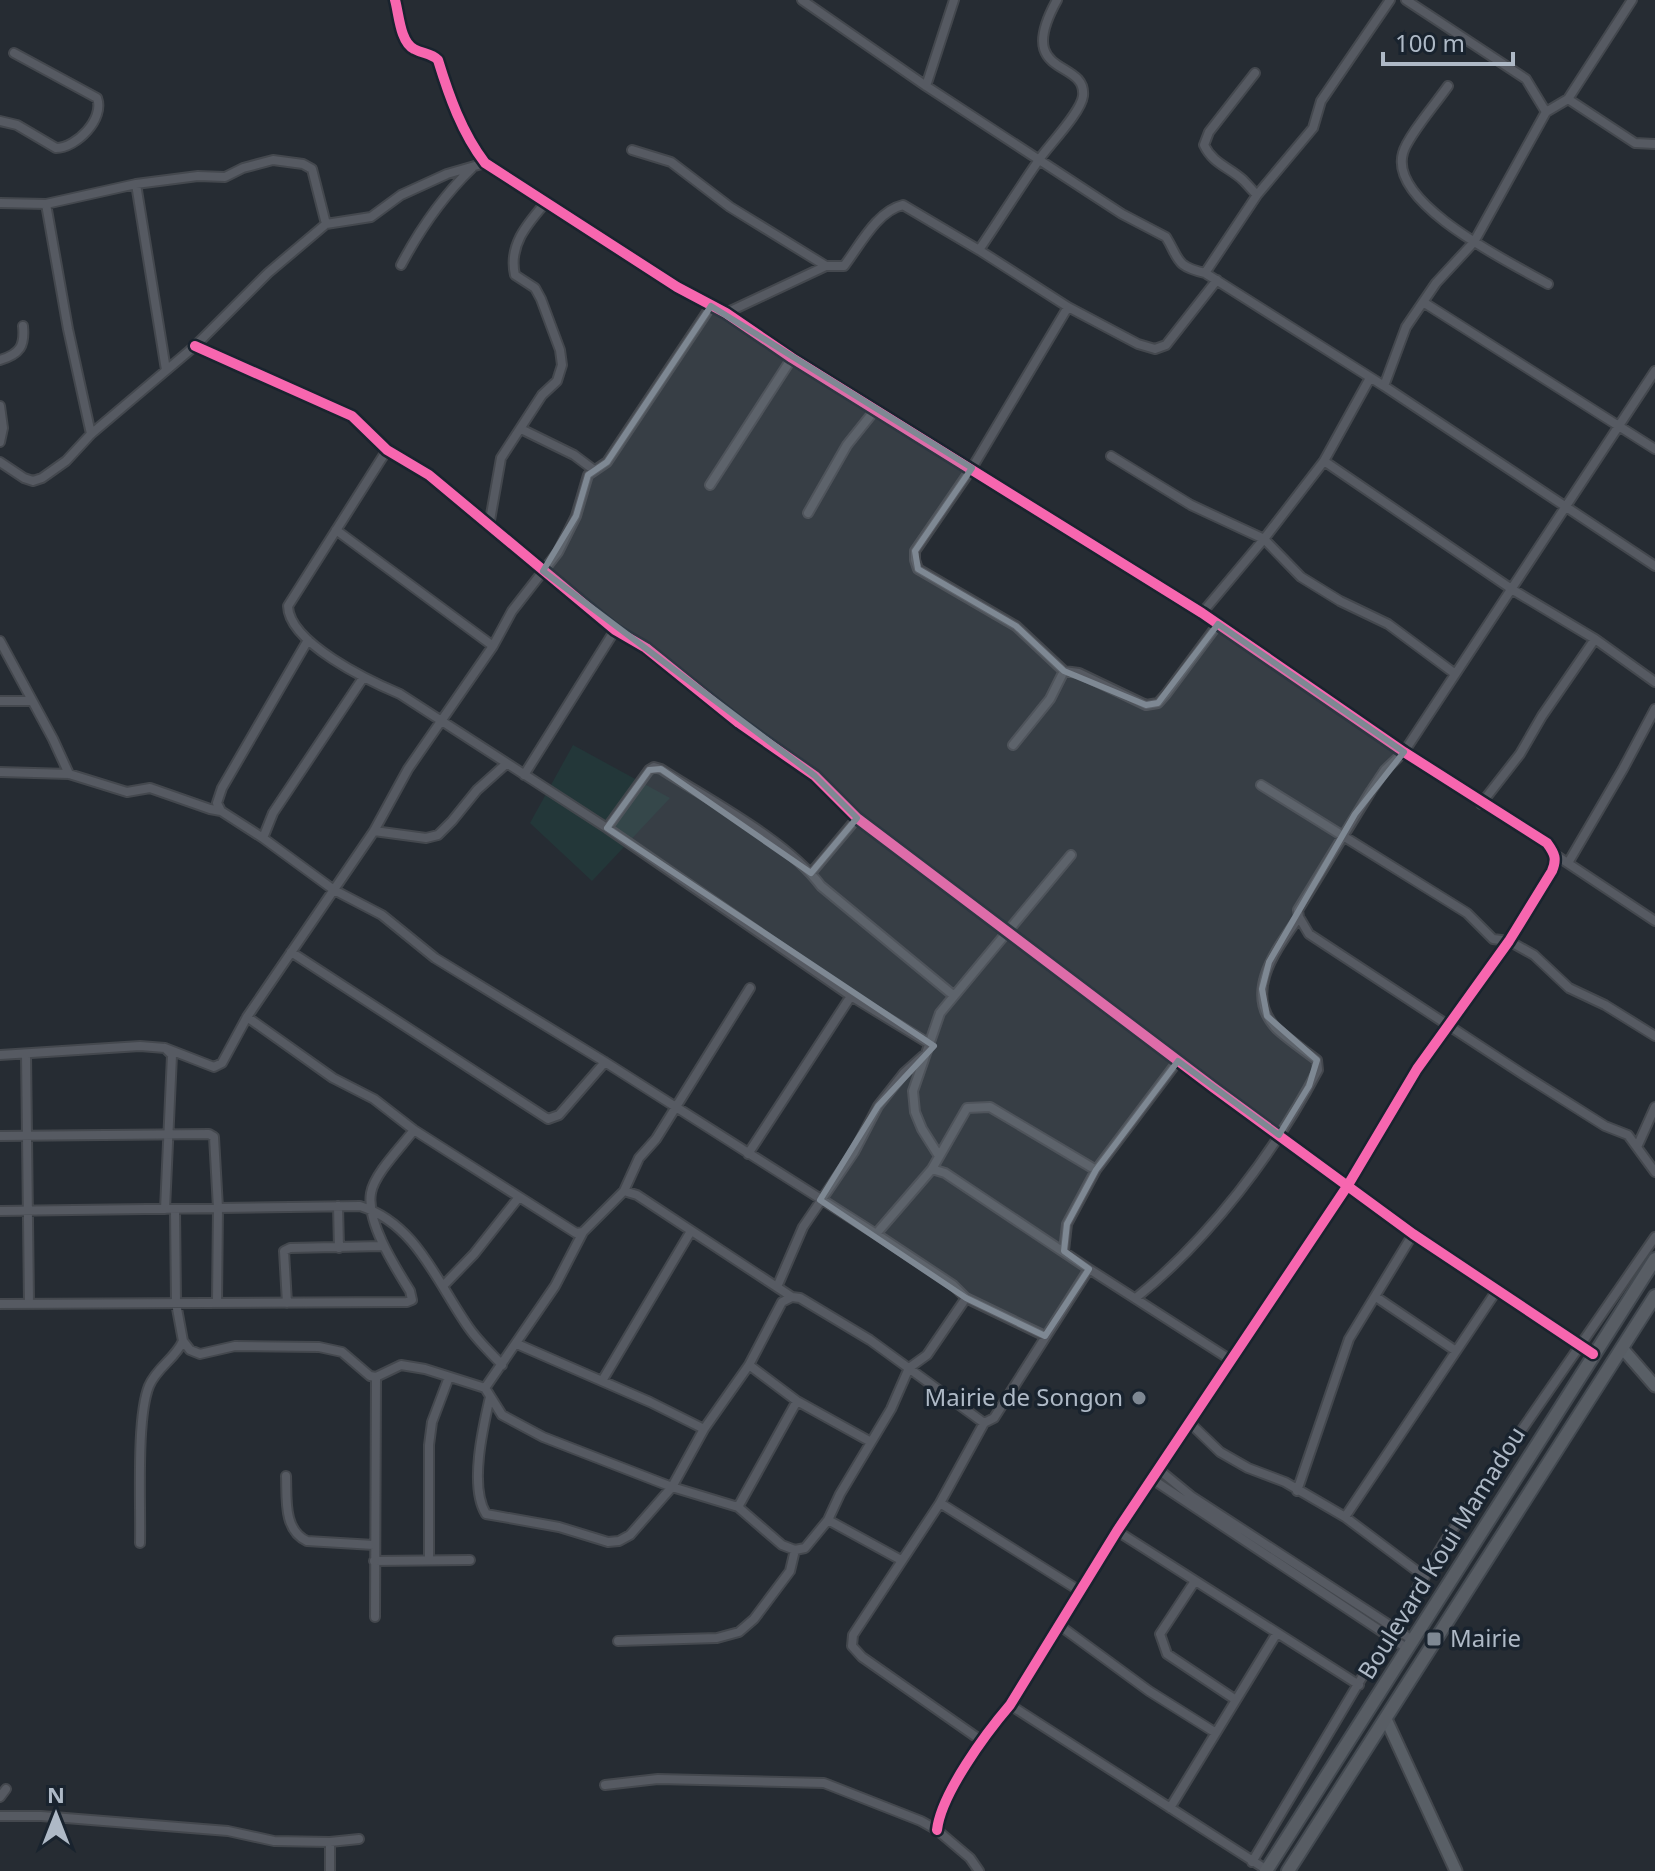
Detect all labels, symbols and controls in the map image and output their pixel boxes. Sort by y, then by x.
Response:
scale bar [1383,16,1513,66]
text: 100 m [1395,26,1465,59]
place label: Mairie de Songon [925,1380,1123,1413]
marker: Mairie de Songon [1130,1389,1148,1407]
street label: Boulevard Koui Mamadou [1349,1420,1532,1685]
place label: Mairie [1450,1621,1521,1654]
marker: Mairie [1425,1630,1443,1648]
north arrow [16,1775,96,1855]
text: N [47,1779,65,1809]

